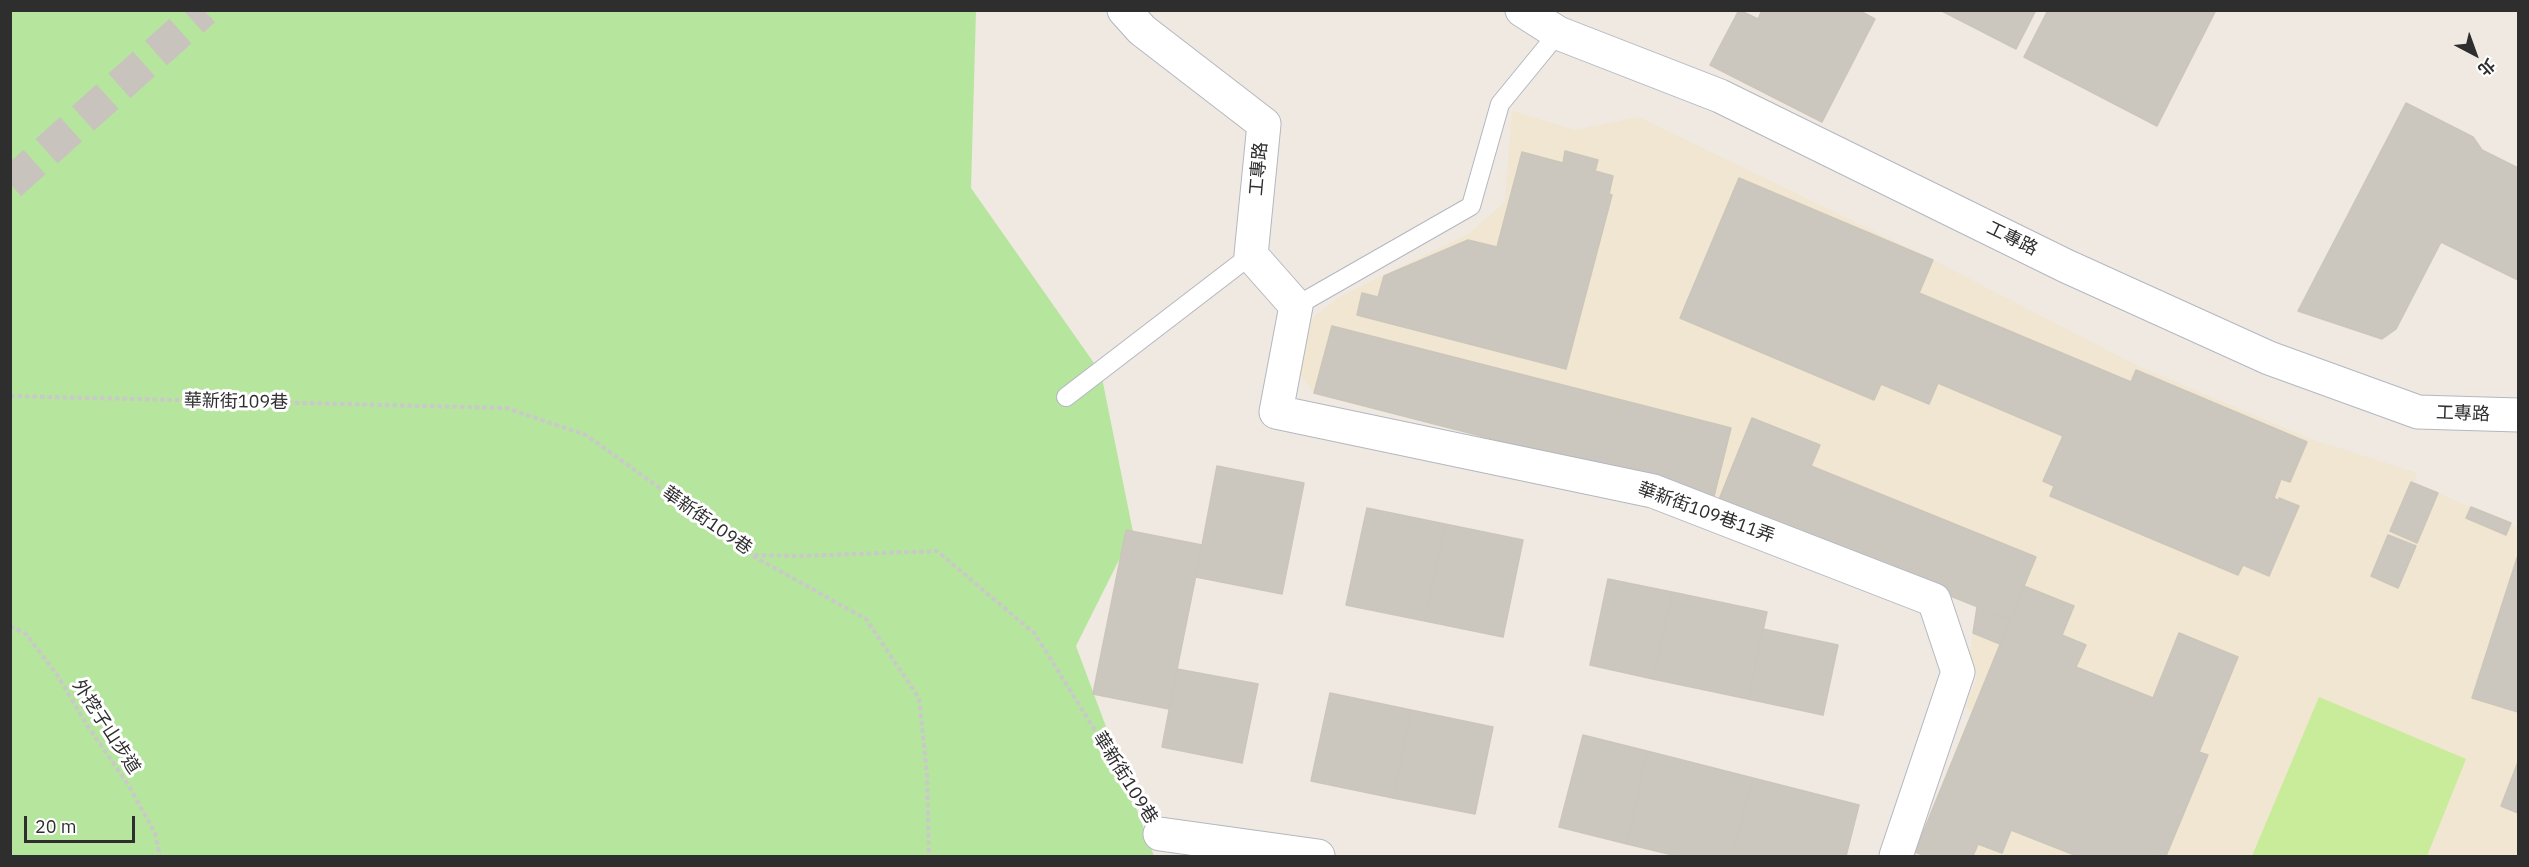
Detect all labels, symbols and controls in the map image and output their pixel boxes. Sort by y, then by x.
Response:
north arrow [2445,24,2505,84]
text: 北 [2474,55,2499,80]
street label: 工專路 [1246,141,1272,197]
street label: 工專路 [1983,217,2041,261]
street label: 華新街109巷 [184,390,288,414]
street label: 工專路 [2436,402,2490,426]
street label: 華新街109巷11弄 [1635,478,1777,548]
street label: 華新街109巷 [658,482,756,560]
street label: 外挖子山步道 [68,676,144,778]
street label: 華新街109巷 [1088,728,1162,828]
scale bar [27,804,138,842]
text: 20 m [35,815,77,838]

